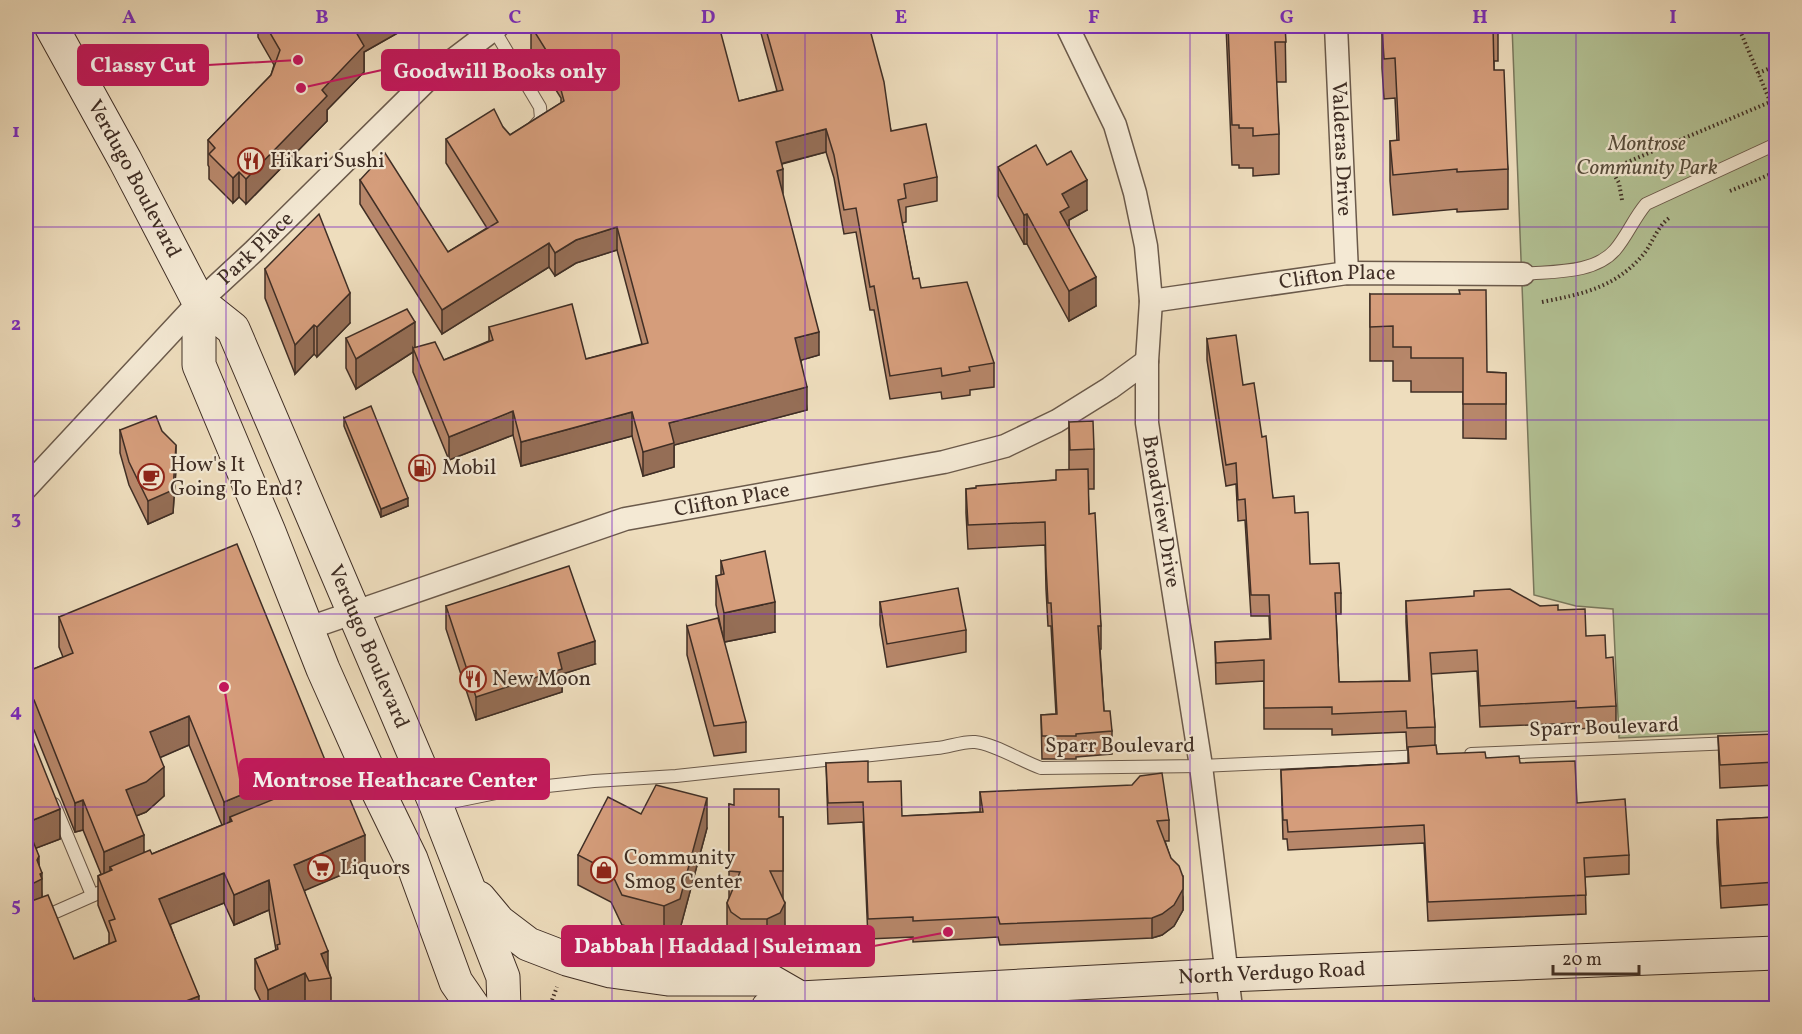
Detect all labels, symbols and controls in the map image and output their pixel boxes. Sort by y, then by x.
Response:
text: A [122,4,136,32]
text: B [315,4,329,32]
text: C [509,4,522,32]
text: D [701,4,715,32]
text: E [895,4,907,32]
text: F [1088,4,1100,32]
text: G [1280,4,1294,32]
text: H [1472,4,1488,32]
text: I [1669,4,1677,32]
callout: Classy Cut [78,45,208,85]
callout: Goodwill Books only [382,50,619,90]
text: Classy Cut [90,51,196,82]
text: Goodwill Books only [393,57,607,88]
street label: Valderas Drive [1324,81,1359,217]
street label: Verdugo Boulevard [80,95,188,263]
text: 1 [12,118,20,146]
park label: Montrose Community Park [1576,130,1718,183]
restaurant icon: Hikari Sushi [236,146,266,176]
place label: Hikari Sushi [270,147,385,176]
street label: Park Place [211,205,300,292]
street label: Clifton Place [1277,259,1396,297]
text: 2 [11,311,21,339]
street label: Broadview Drive [1135,433,1187,590]
place label: How's It Going To End? [170,451,304,504]
fuel station icon: Mobil [407,453,437,483]
place label: Mobil [442,454,496,483]
cafe icon: How's It Going To End? [136,462,166,492]
street label: Clifton Place [672,475,792,524]
text: 3 [11,505,21,533]
street label: Verdugo Boulevard [321,560,416,733]
restaurant icon: New Moon [458,664,488,694]
place label: New Moon [492,665,591,694]
text: 4 [10,698,22,726]
street label: Sparr Boulevard [1528,711,1680,745]
street label: Sparr Boulevard [1045,732,1195,761]
callout: Montrose Heathcare Center [240,759,549,799]
text: Montrose Heathcare Center [252,766,538,797]
place label: Community Smog Center [624,844,743,897]
supermarket icon: Liquors [306,853,336,883]
place label: Liquors [340,854,410,883]
shop icon: Community Smog Center [589,855,619,885]
text: 5 [11,892,21,920]
callout: Dabbah | Haddad | Suleiman [562,926,874,966]
text: Dabbah | Haddad | Suleiman [574,932,862,963]
scale bar [1553,938,1638,976]
text: 20 m [1562,948,1602,973]
street label: North Verdugo Road [1177,955,1366,992]

